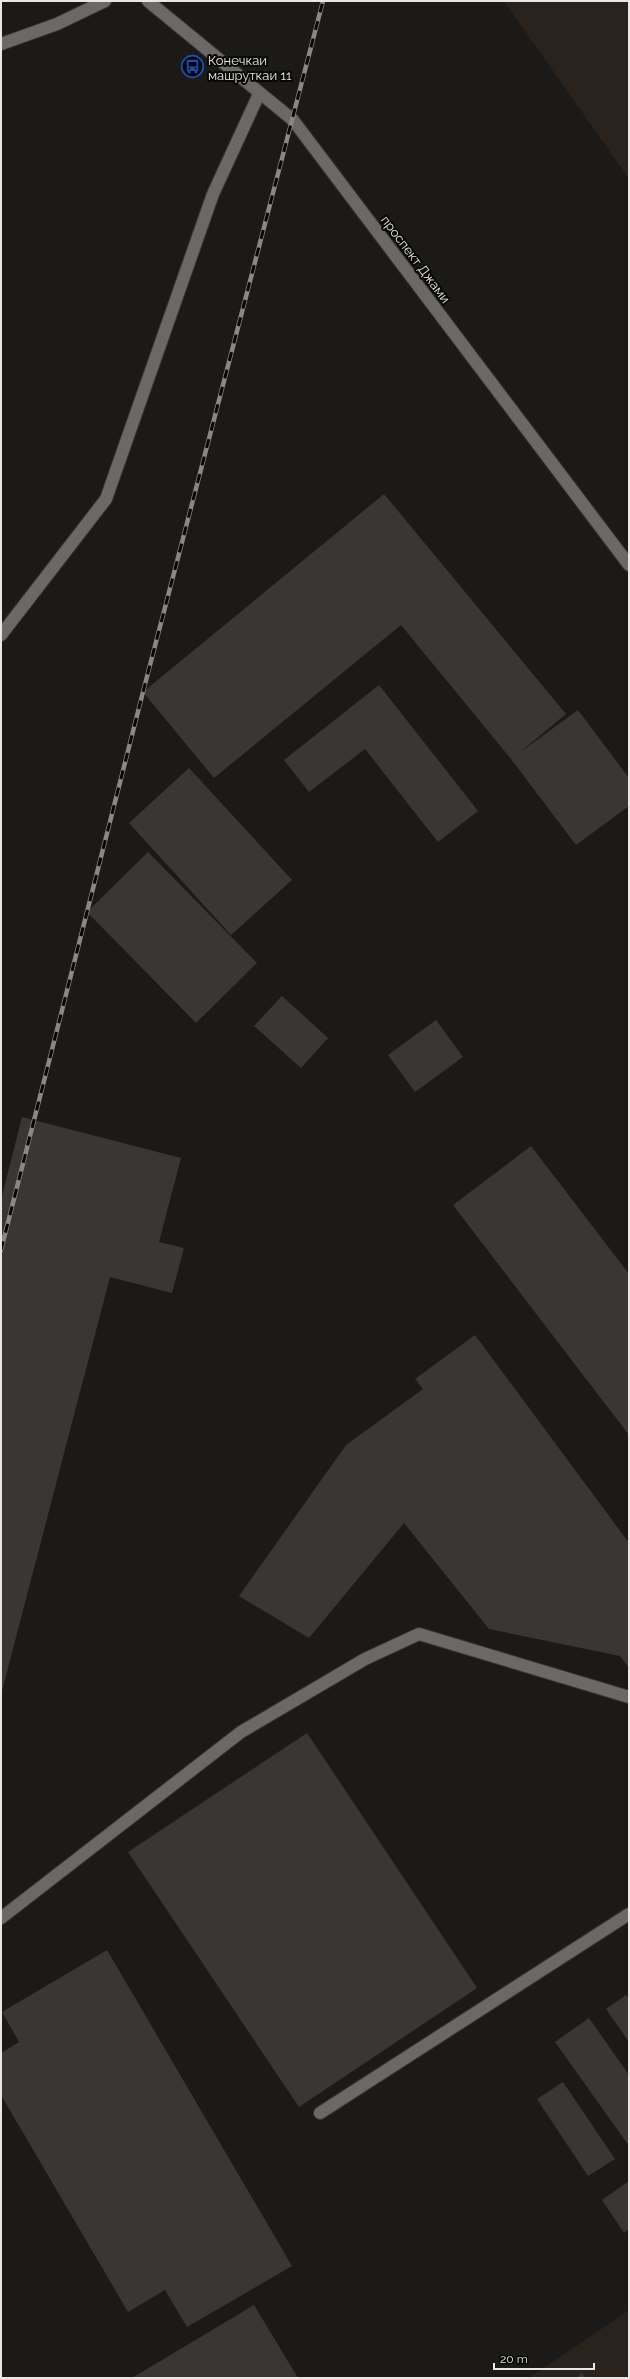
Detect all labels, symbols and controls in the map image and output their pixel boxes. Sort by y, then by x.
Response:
place label: Конечкаи машруткаи 11 [208,53,292,83]
bus stop icon: Конечкаи машруткаи 11 [180,54,206,80]
street label: проспект Джами [378,213,453,306]
scale bar [494,2345,594,2371]
text: 20 m [500,2352,528,2366]

